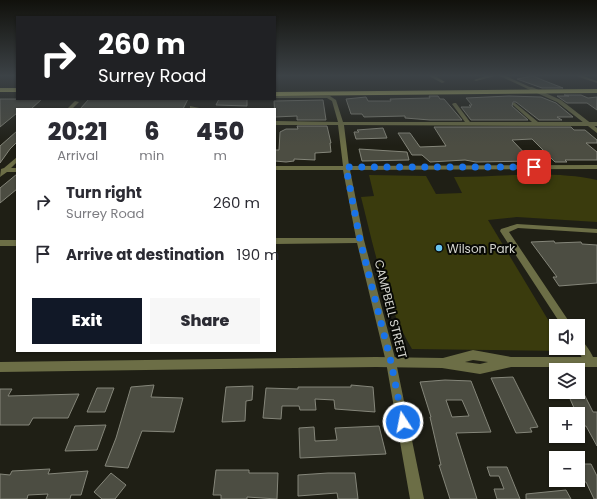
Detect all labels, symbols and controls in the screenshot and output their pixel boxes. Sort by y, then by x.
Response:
text: 260 m [98,25,186,64]
icon: right [32,32,84,84]
text: Surrey Road [98,63,206,88]
text: 20:21 [48,115,107,148]
text: 6 [144,115,159,148]
text: 450 [196,115,244,148]
text: Arrival [57,146,98,165]
text: min [139,146,164,165]
text: m [213,146,227,165]
pin [517,150,551,184]
icon: arrive [523,156,545,178]
text: Turn right [66,182,142,203]
icon: right [32,191,54,213]
text: 260 m [213,192,260,213]
text: Surrey Road [66,204,144,223]
place label: Wilson Park [447,240,516,257]
icon: arrive [32,243,54,265]
marker: Wilson Park [434,243,444,253]
text: Arrive at destination [66,244,224,265]
text: 190 m [236,244,280,265]
street label: CAMPBELL STREET [370,258,412,361]
button: Exit [32,298,142,344]
button: Share [150,298,260,344]
map controls [549,319,585,487]
button: sound [549,319,585,355]
button: layers [549,363,585,399]
position arrow [382,401,424,443]
button: + [549,407,585,443]
button: − [549,451,585,487]

